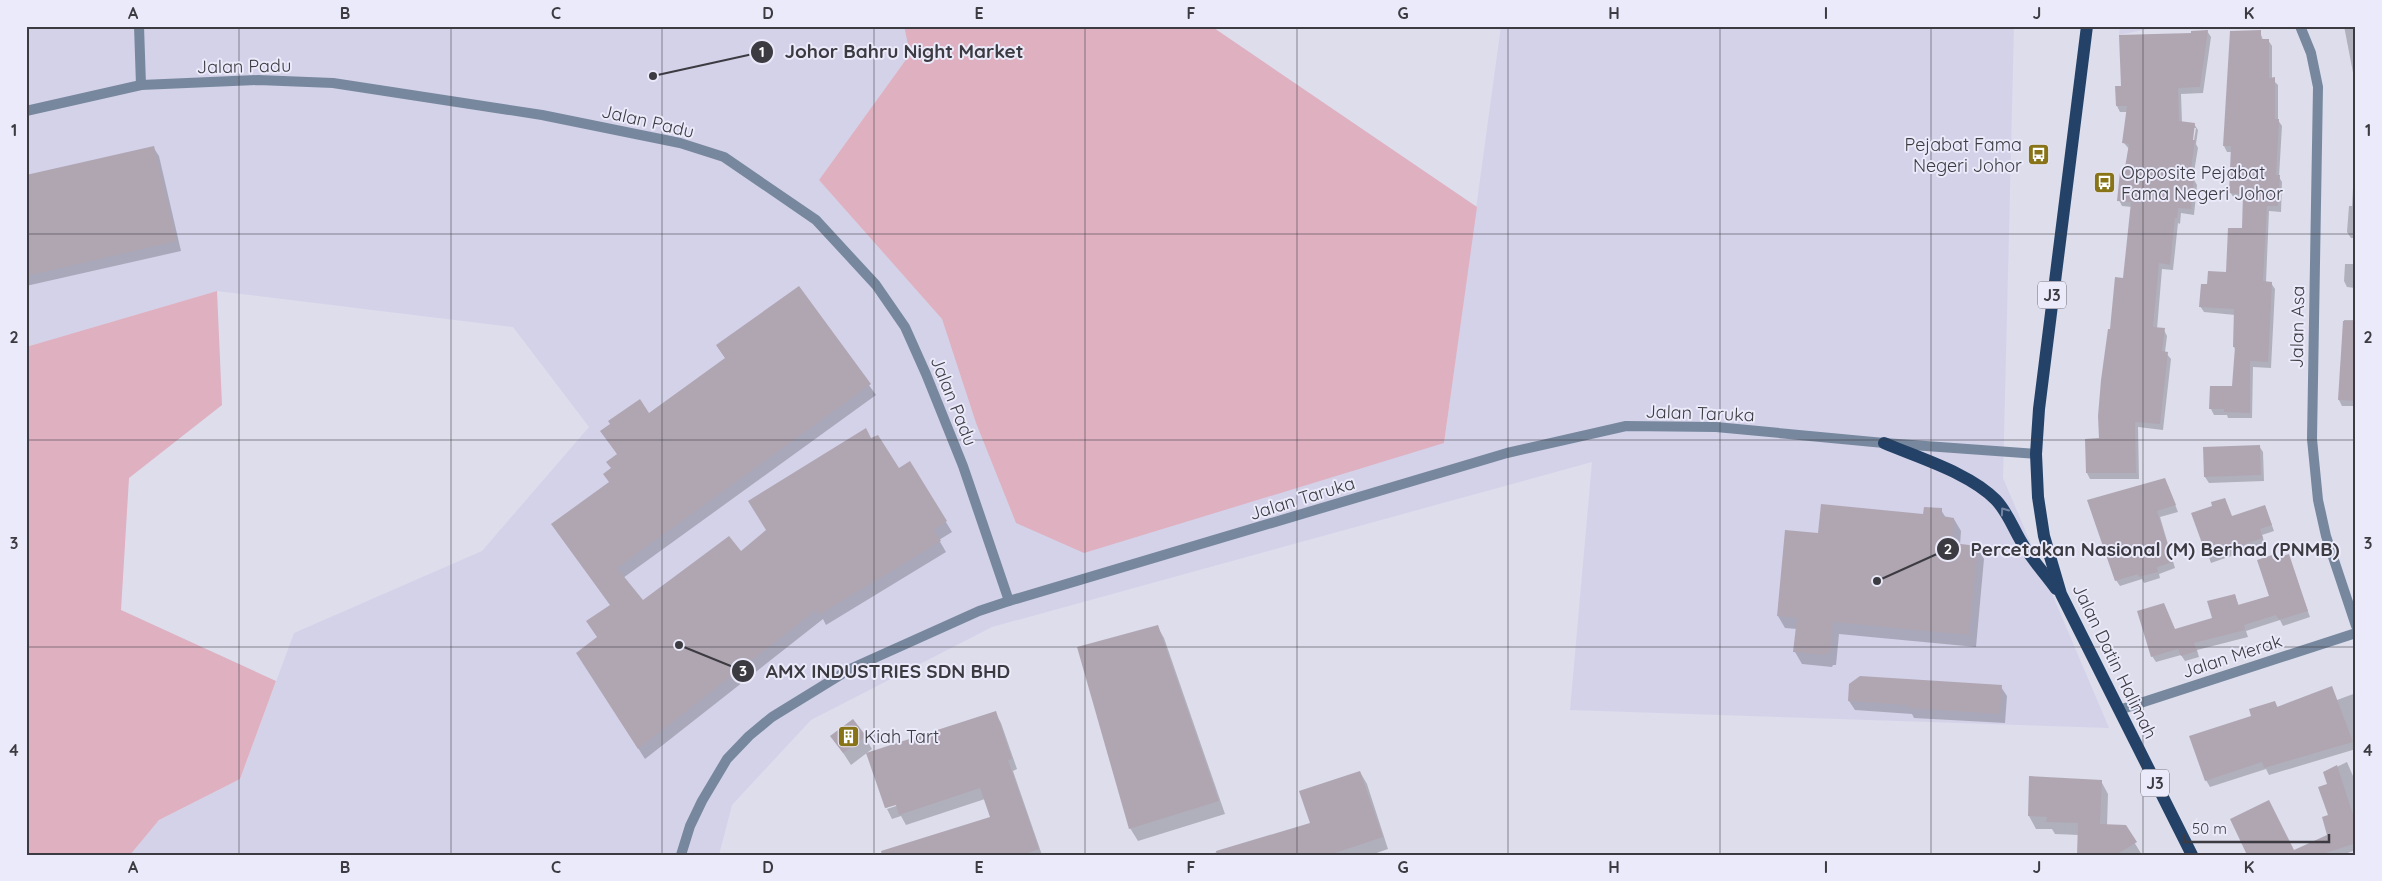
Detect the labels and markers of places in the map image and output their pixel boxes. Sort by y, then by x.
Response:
callout: Johor Bahru Night Market [750,35,1034,69]
place label: Pejabat Fama Negeri Johor [1905,133,2022,177]
bus stop icon: Pejabat Fama Negeri Johor [2026,142,2050,166]
place label: Opposite Pejabat Fama Negeri Johor [2121,161,2283,205]
bus stop icon: Opposite Pejabat Fama Negeri Johor [2093,170,2117,194]
callout: Percetakan Nasional (M) Berhad (PNMB) [1936,532,2350,566]
callout: AMX INDUSTRIES SDN BHD [731,654,1020,688]
building icon: Kiah Tart [836,724,860,748]
place label: Kiah Tart [864,725,939,748]

